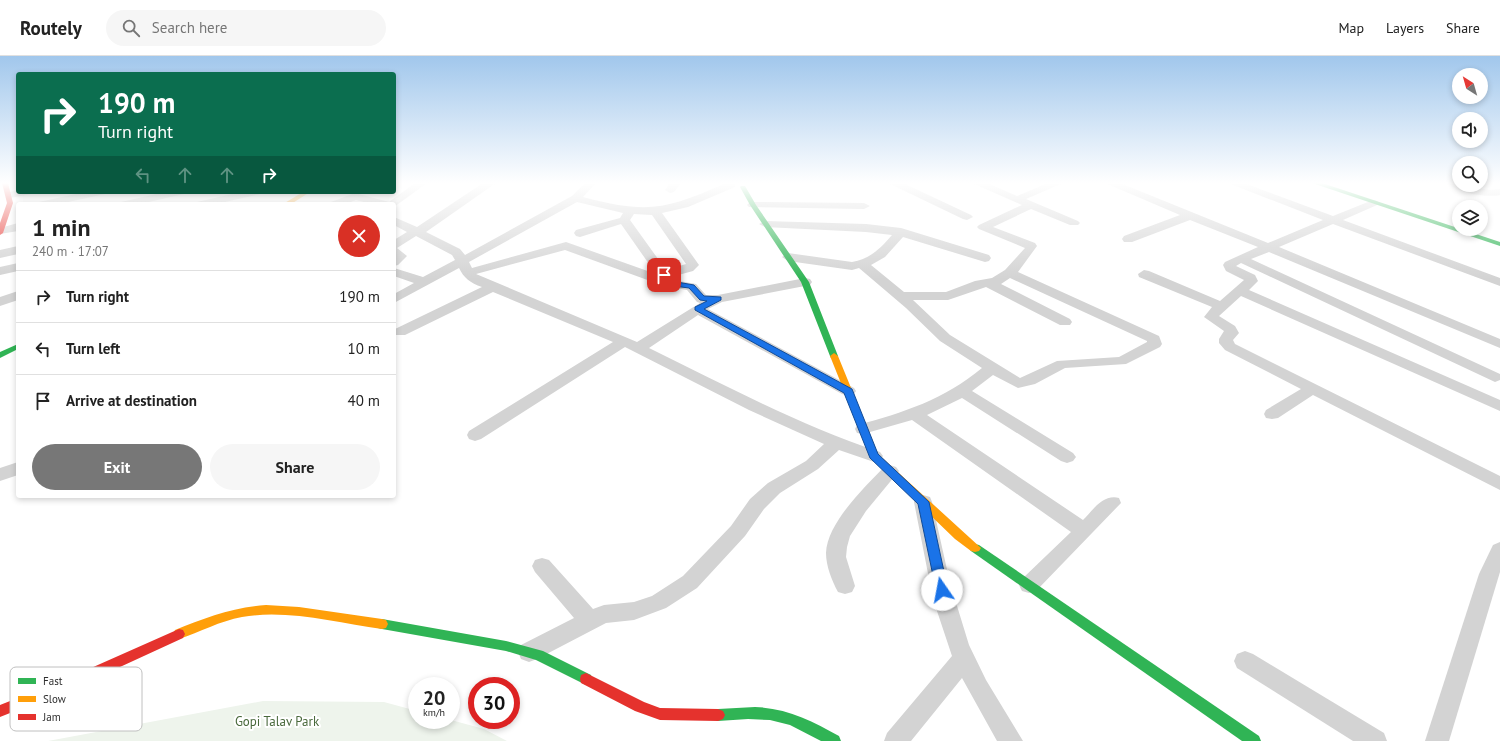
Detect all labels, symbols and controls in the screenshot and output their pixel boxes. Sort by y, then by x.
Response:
search box [106,10,386,46]
text: Routely [20,16,82,40]
icon: search [120,17,142,39]
text: Search here [152,18,227,37]
text: Map [1338,19,1364,37]
text: Layers [1386,19,1424,37]
text: Share [1446,19,1480,37]
north arrow [1452,68,1488,104]
map controls [1452,68,1488,236]
text: 190 m [98,84,175,121]
icon: right [32,88,84,140]
button: sound [1452,112,1488,148]
text: Turn right [98,120,173,143]
button: search [1452,156,1488,192]
icon: left [132,164,154,186]
icon: ahead [174,164,196,186]
icon: ahead [216,164,238,186]
icon: right [258,164,280,186]
button: layers [1452,200,1488,236]
text: 1 min [32,212,91,243]
button: close [338,215,380,257]
text: 240 m · 17:07 [32,243,109,260]
pin [647,258,681,292]
icon: arrive [653,264,675,286]
icon: right [32,286,54,308]
text: Turn right [66,287,129,306]
text: 190 m [339,287,380,306]
icon: left [32,338,54,360]
text: Turn left [66,339,120,358]
text: 10 m [347,339,380,358]
icon: arrive [32,390,54,412]
text: Arrive at destination [66,391,197,410]
text: 40 m [347,391,380,410]
button: Exit [32,444,202,490]
button: Share [210,444,380,490]
position arrow [921,569,963,611]
legend [10,667,142,731]
text: Fast [43,674,63,688]
speed limit sign: 30 [468,677,520,729]
text: 20 [423,685,445,711]
text: Slow [43,692,66,706]
text: km/h [423,706,445,719]
text: Jam [42,710,61,724]
park label: Gopi Talav Park [235,713,320,730]

